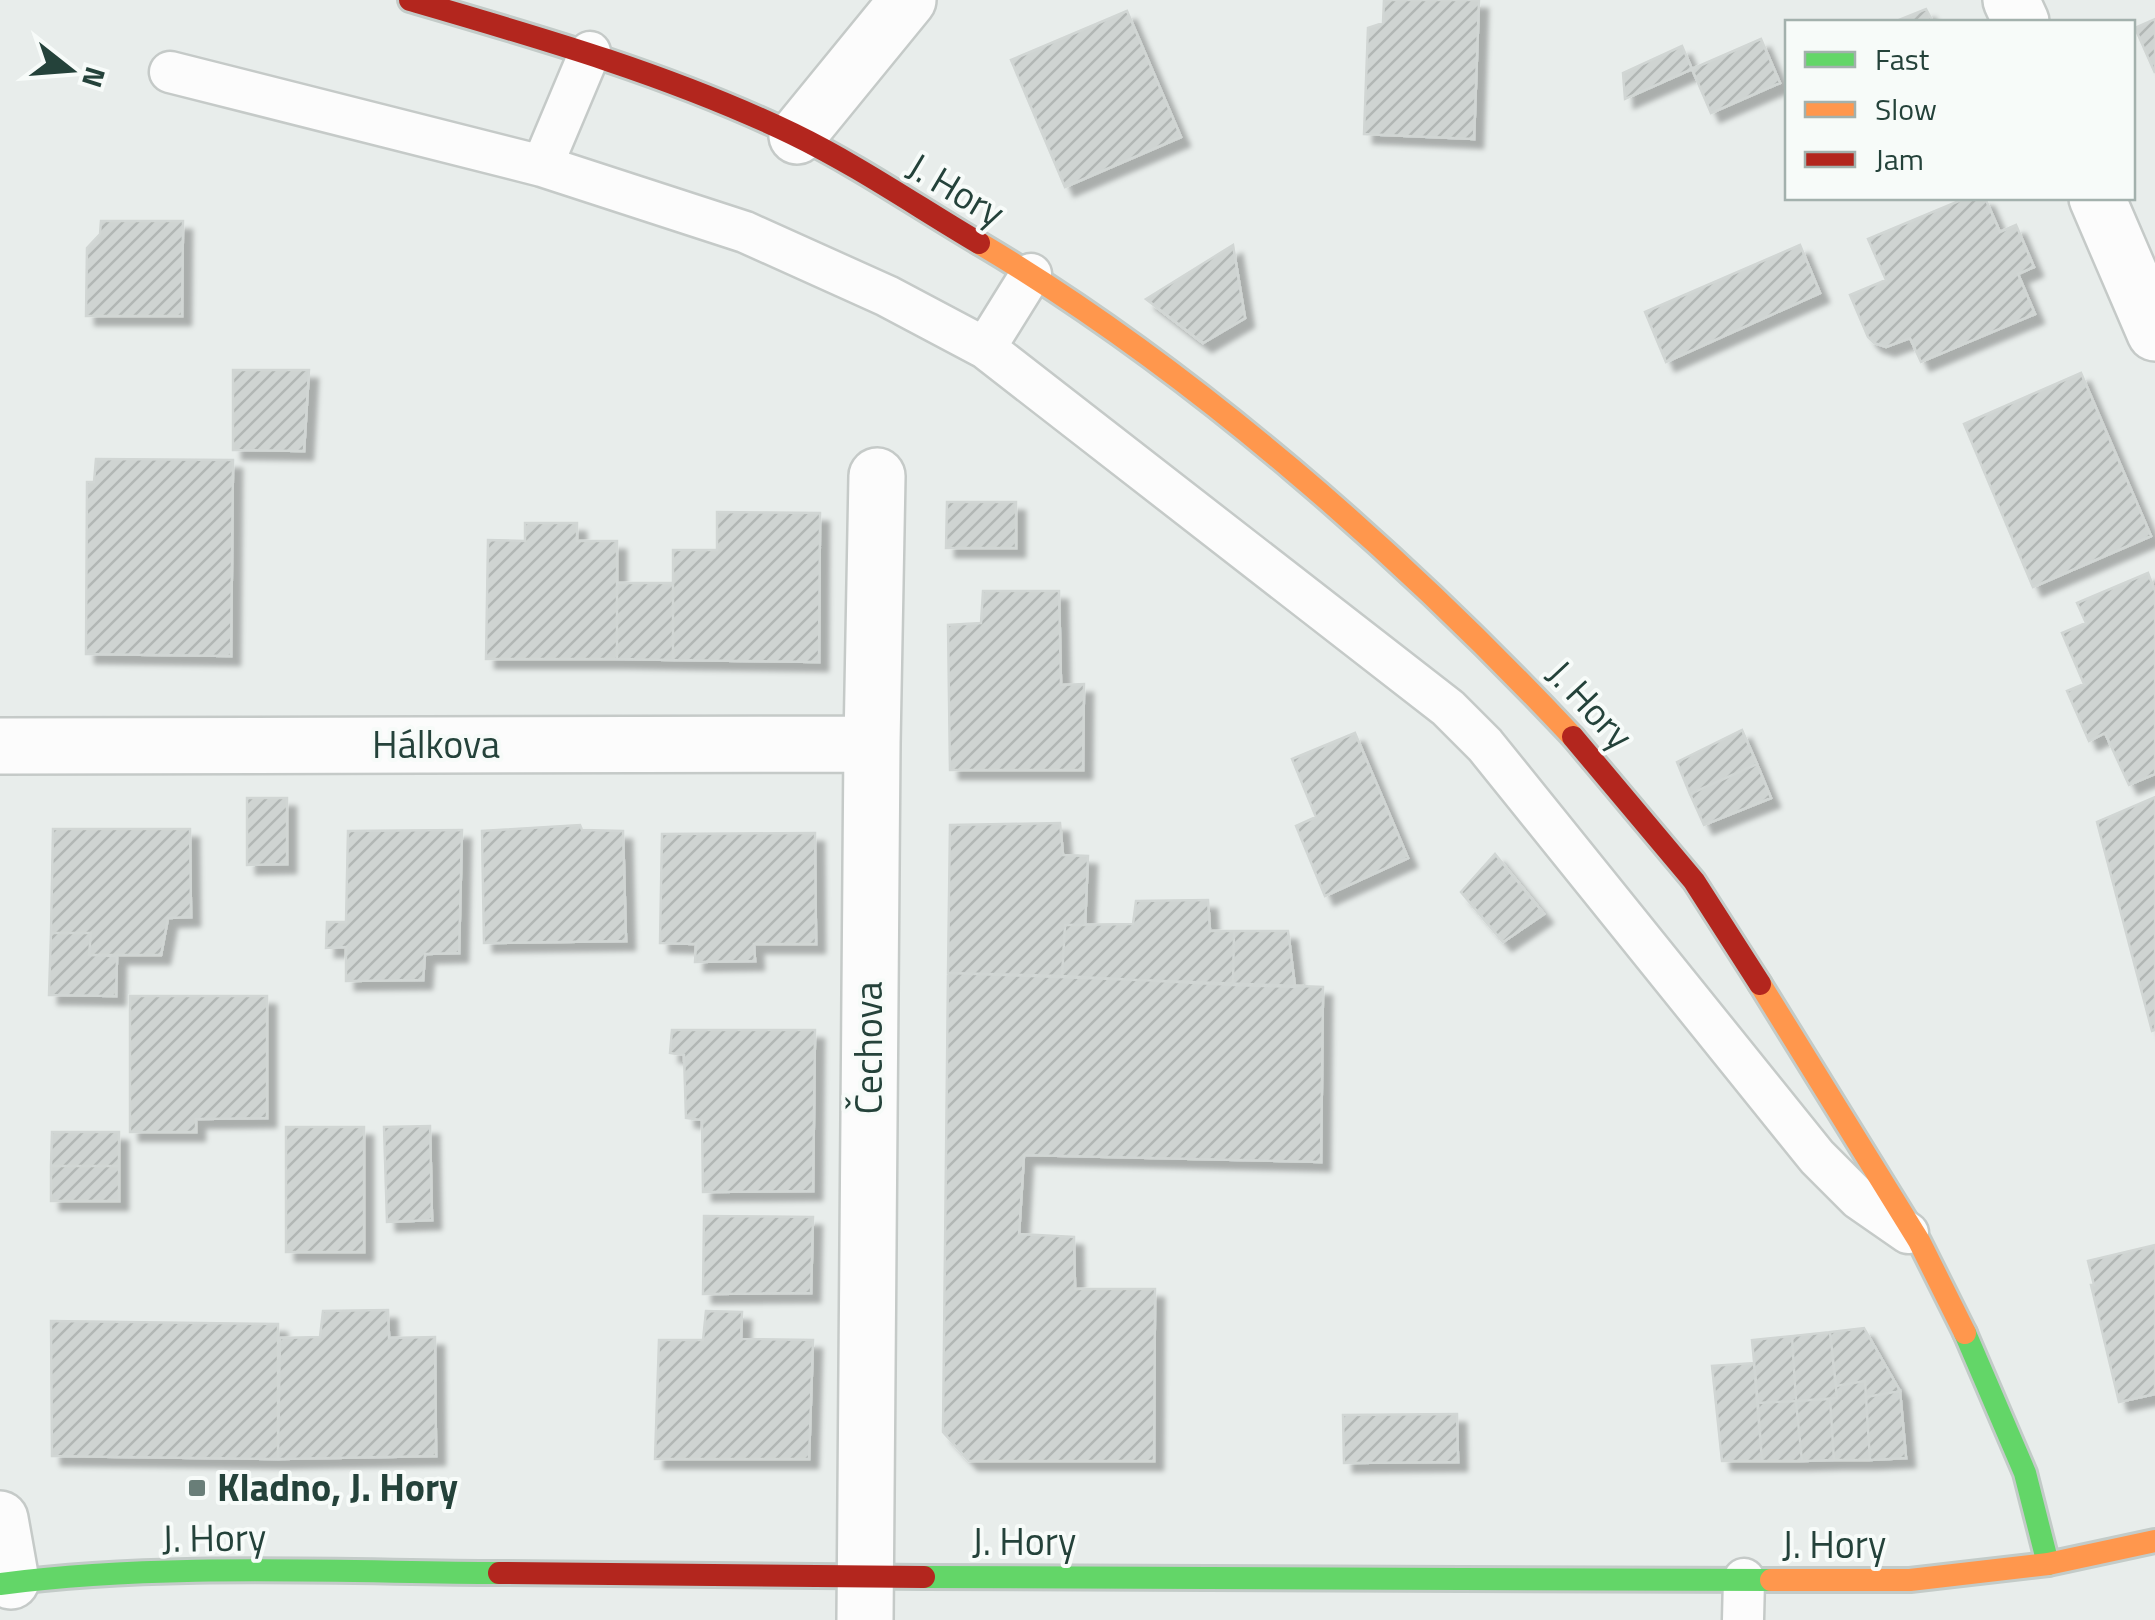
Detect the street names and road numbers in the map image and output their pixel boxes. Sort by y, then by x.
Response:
street label: J. Hory [897,137,1016,241]
street label: J. Hory [1534,646,1648,762]
street label: Hálkova [372,715,500,773]
street label: Čechova [839,981,897,1115]
street label: J. Hory [161,1507,267,1567]
street label: J. Hory [972,1512,1076,1570]
street label: J. Hory [1782,1515,1886,1573]

